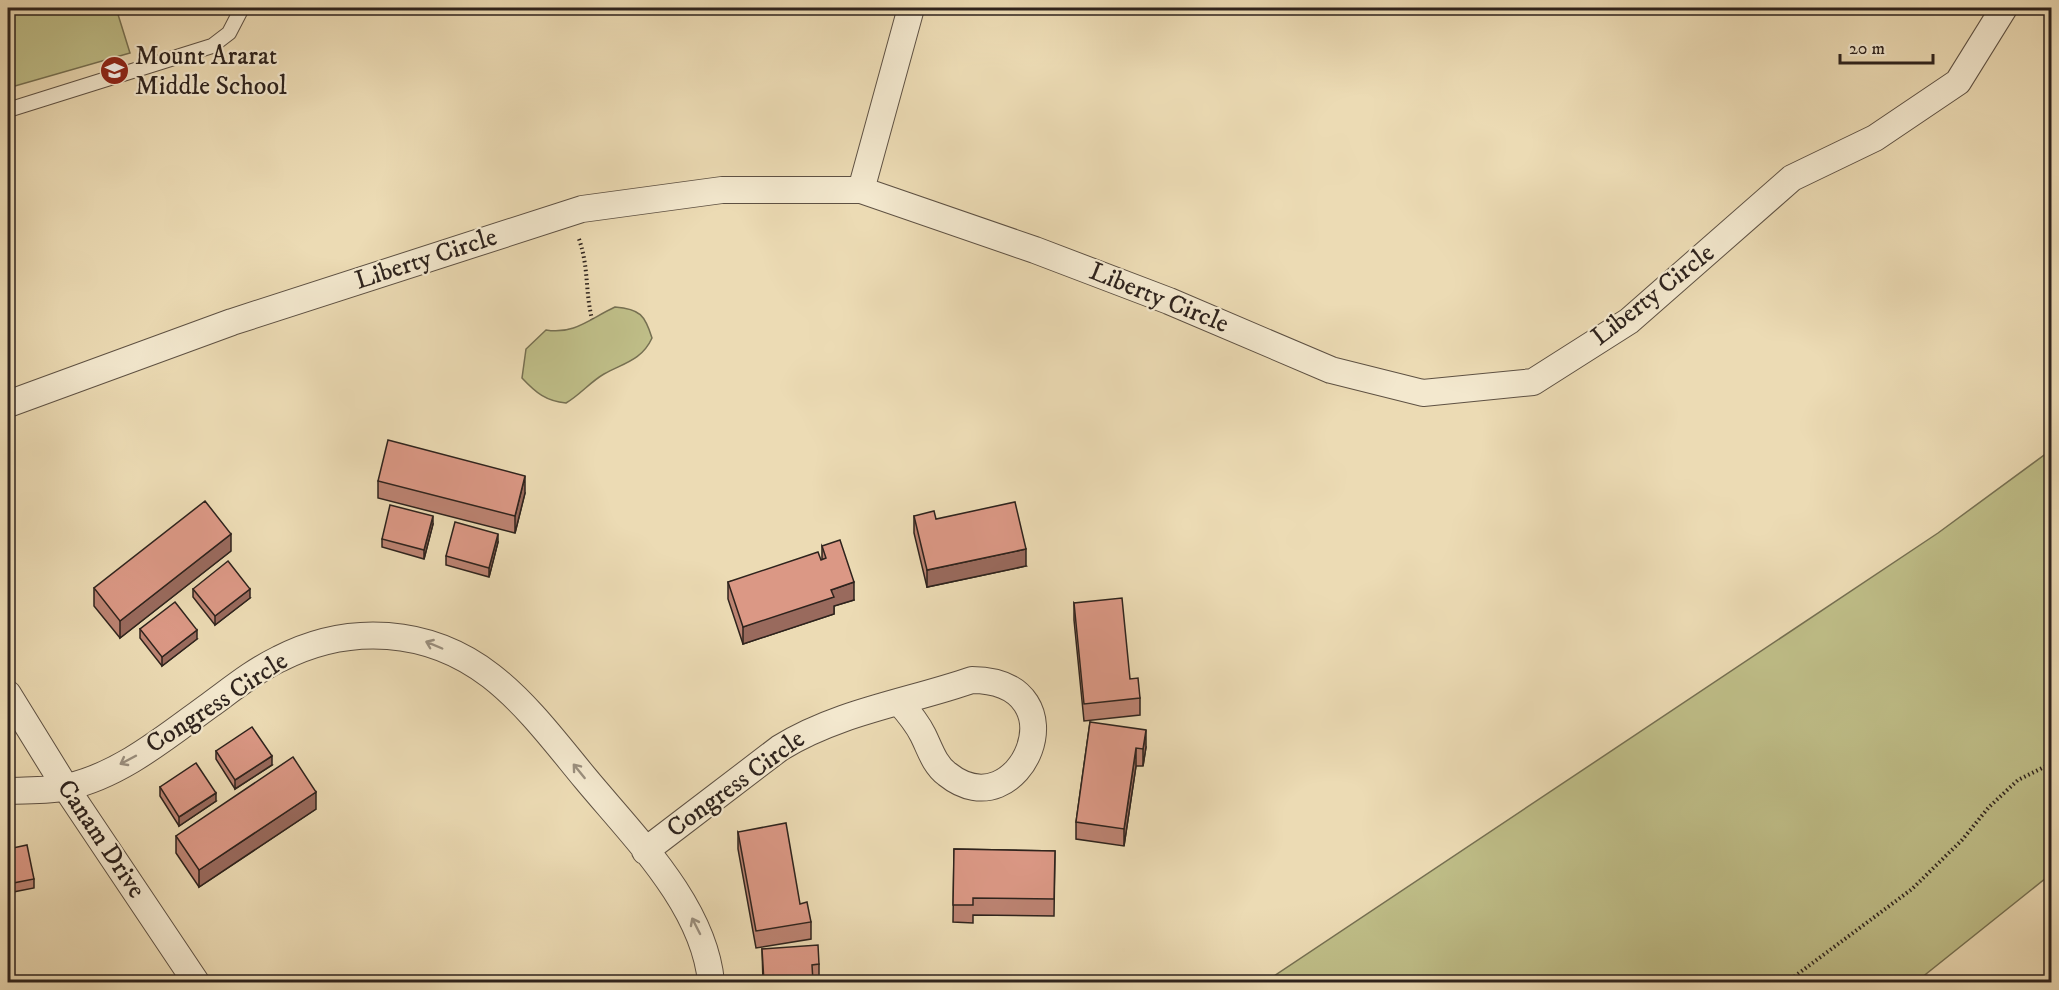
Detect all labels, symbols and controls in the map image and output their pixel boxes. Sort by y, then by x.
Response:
scale bar [1840,27,1933,65]
text: 20 m [1849,38,1885,60]
place label: Mount Ararat Middle School [135,40,287,103]
school or university icon: Mount Ararat Middle School [98,55,130,87]
street label: Liberty Circle [351,221,501,297]
street label: Liberty Circle [1585,237,1721,353]
street label: Liberty Circle [1084,255,1234,341]
one-way arrow [425,639,443,650]
street label: Congress Circle [140,645,294,761]
street label: Congress Circle [660,723,812,845]
one-way arrow [120,754,137,766]
one-way arrow [572,764,586,779]
street label: Canam Drive [49,773,153,905]
one-way arrow [690,918,701,936]

